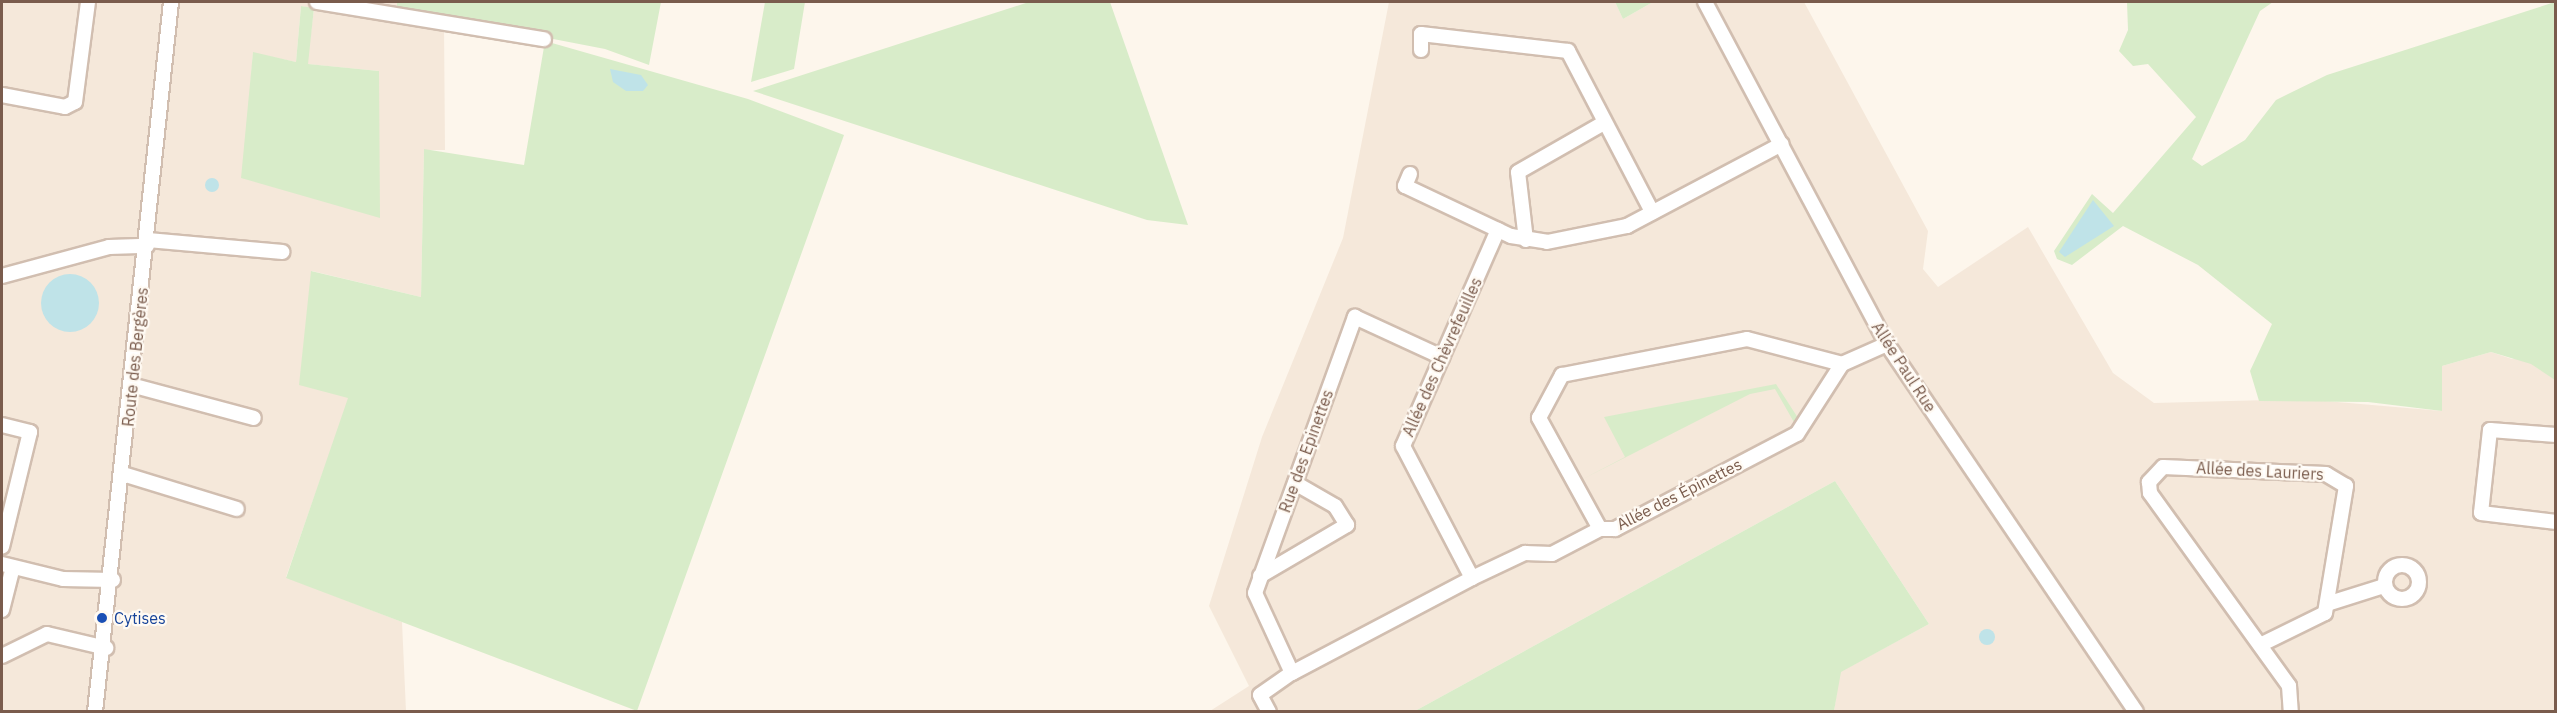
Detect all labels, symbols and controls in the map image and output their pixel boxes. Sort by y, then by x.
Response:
street label: Allée des Chèvrefeuilles [1398,274,1486,440]
street label: Route des Bergères [118,286,152,428]
street label: Allée Paul Rue [1868,318,1940,416]
street label: Rue des Epinettes [1275,387,1337,515]
street label: Allée des Épinettes [1613,454,1745,534]
street label: Allée des Lauriers [2196,458,2324,484]
place label: Cytises [114,608,166,628]
marker: Cytises [95,611,109,625]

